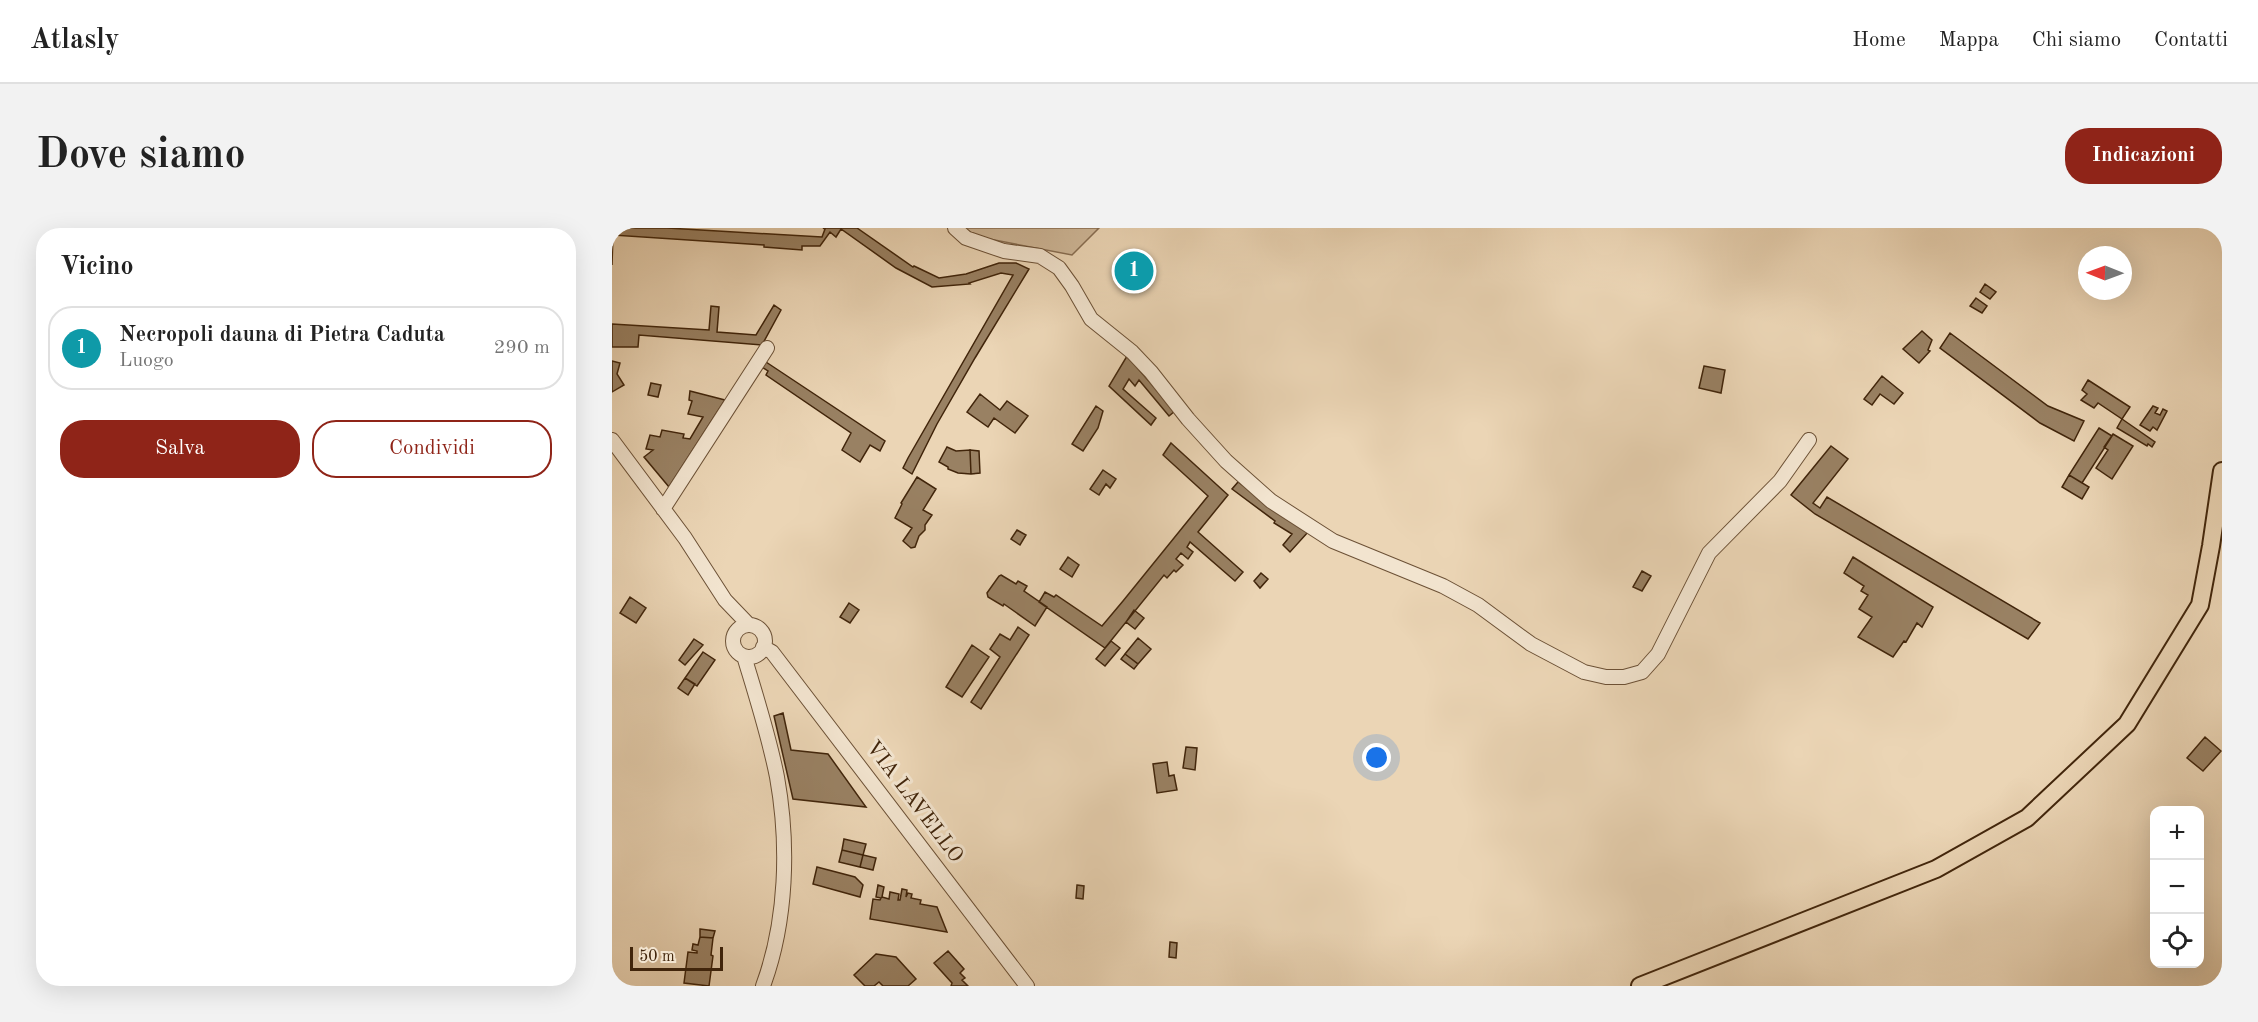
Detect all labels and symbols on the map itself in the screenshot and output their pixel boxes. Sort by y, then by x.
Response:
north arrow [2078,246,2132,300]
pin: 1 [1114,248,1154,294]
street label: VIA LAVELLO [861,737,967,867]
your location [1362,743,1391,772]
scale bar [630,944,723,972]

